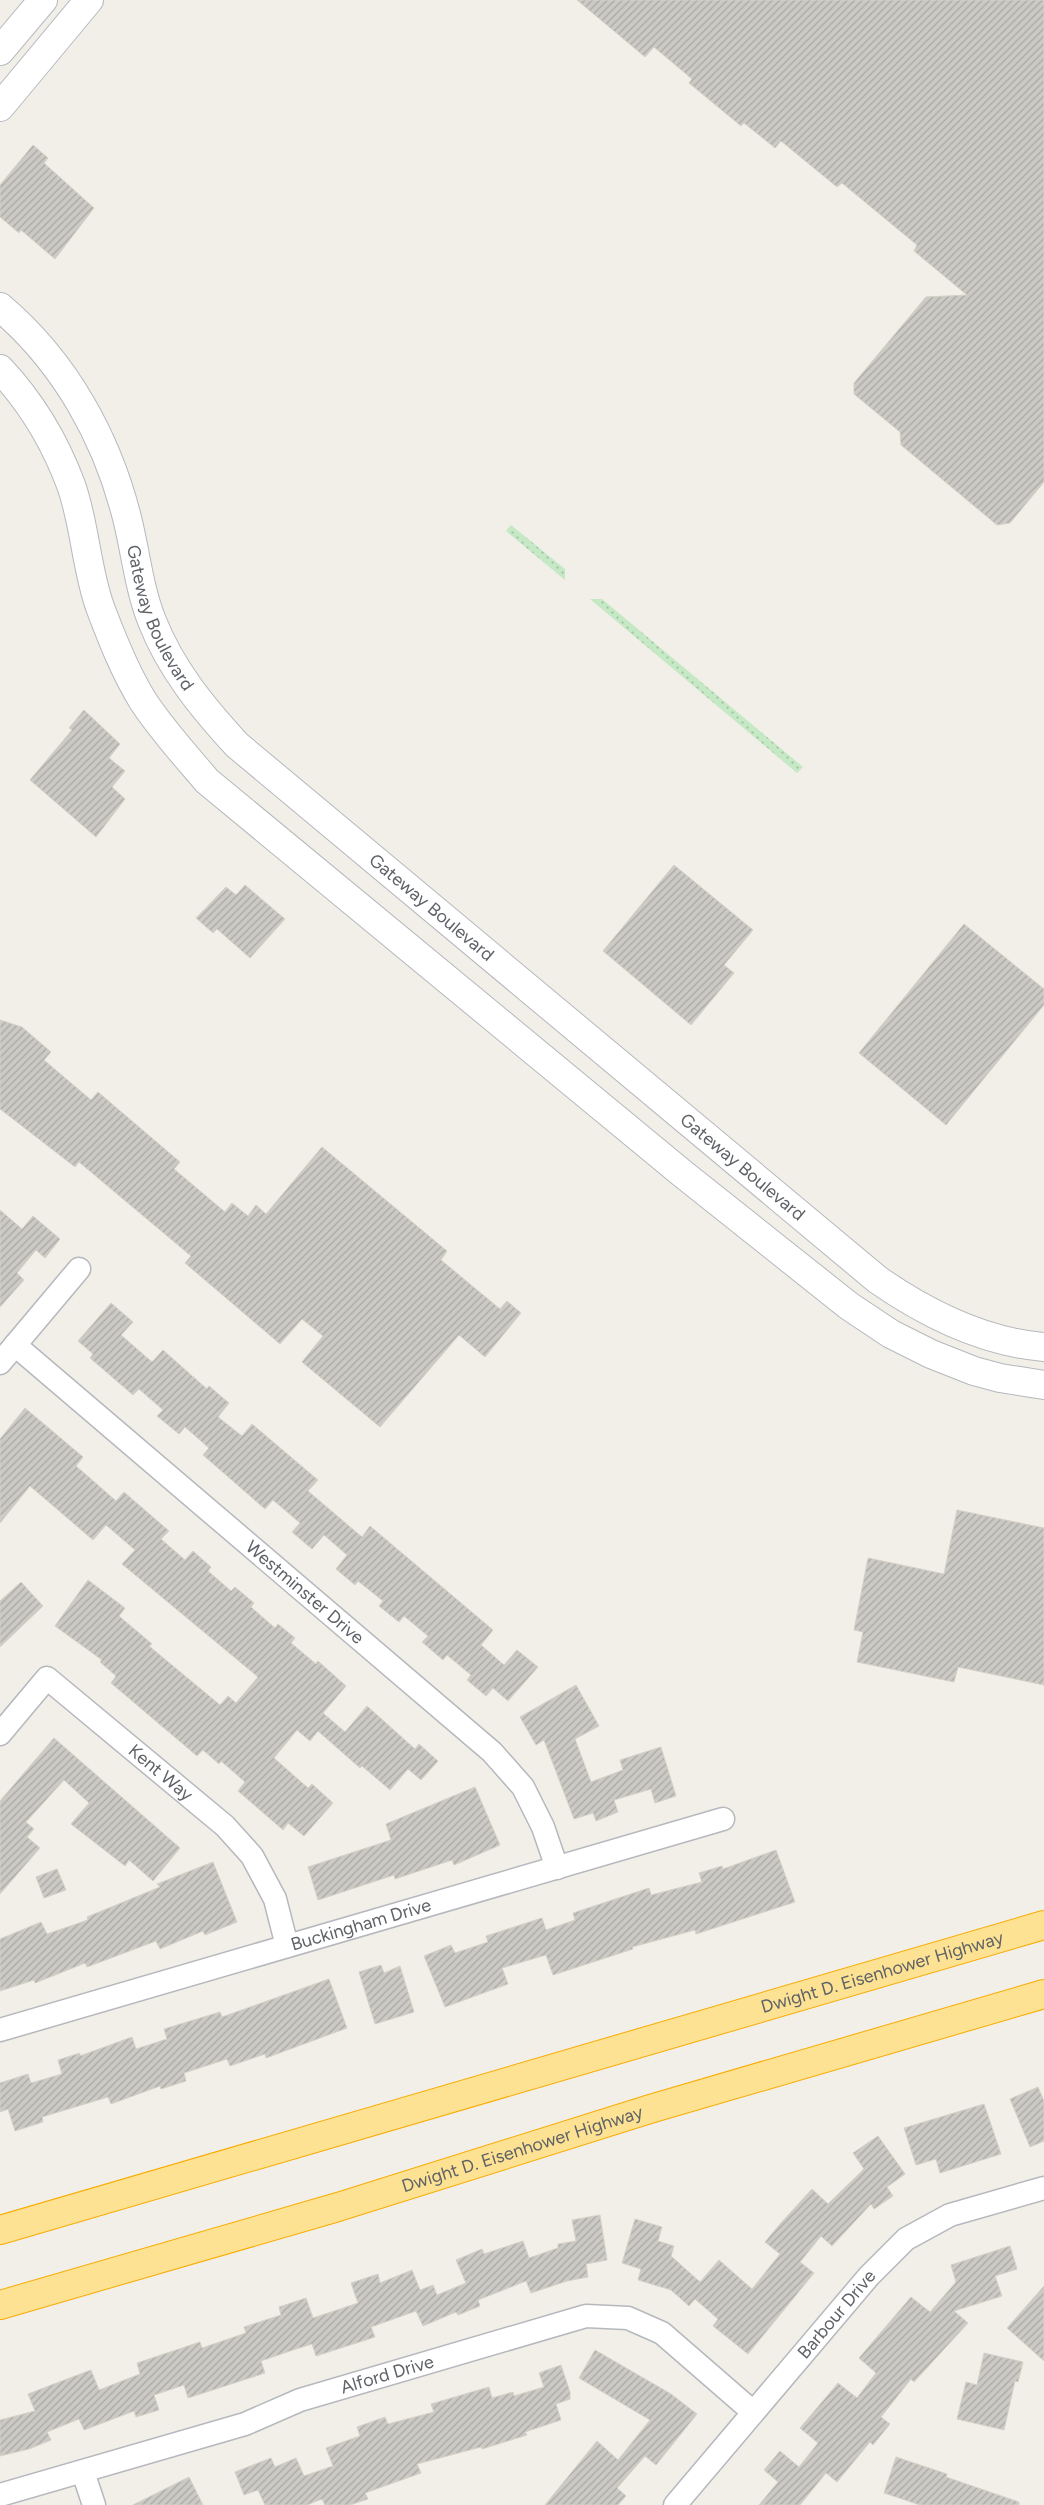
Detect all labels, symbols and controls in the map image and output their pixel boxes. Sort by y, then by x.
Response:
street label: Gateway Boulevard [122,543,199,695]
street label: Gateway Boulevard [365,849,499,966]
street label: Gateway Boulevard [676,1108,810,1225]
street label: Westminster Drive [241,1536,369,1649]
street label: Kent Way [124,1739,198,1806]
street label: Buckingham Drive [288,1894,434,1956]
street label: Dwight D. Eisenhower Highway [758,1926,1006,2018]
street label: Dwight D. Eisenhower Highway [399,2101,646,2197]
street label: Barbour Drive [793,2265,881,2363]
street label: Alford Drive [338,2350,437,2398]

